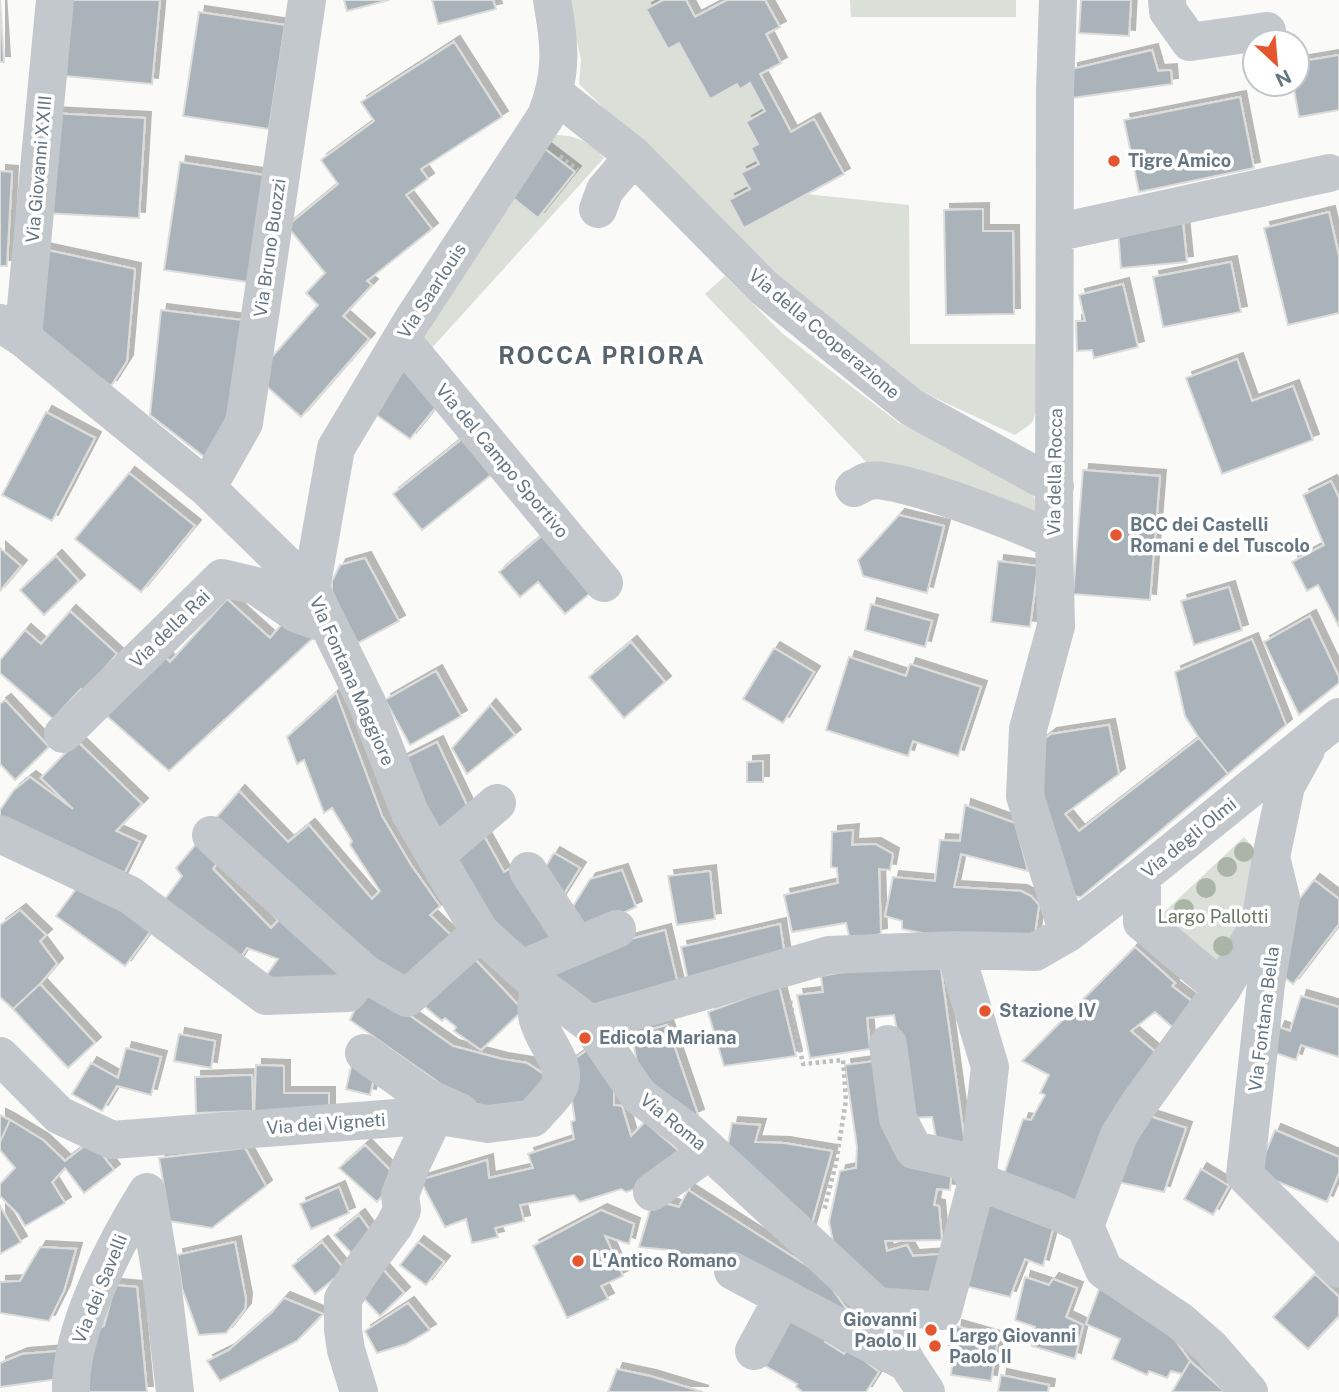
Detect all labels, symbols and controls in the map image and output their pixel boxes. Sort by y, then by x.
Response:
north arrow [1241,28,1311,98]
text: N [1272,65,1295,91]
street label: Via Giovanni XXIII [22,94,55,244]
place label: Tigre Amico [1128,150,1231,171]
marker: Tigre Amico [1106,153,1122,169]
street label: Via Bruno Buozzi [249,177,290,319]
street label: Via Saarlouis [393,239,470,342]
street label: Via della Cooperazione [745,264,904,403]
district label: ROCCA PRIORA [498,341,706,369]
street label: Via del Campo Sportivo [432,379,573,542]
street label: Via della Rocca [1043,408,1066,536]
place label: BCC dei Castelli Romani e del Tuscolo [1130,514,1310,556]
marker: BCC dei Castelli Romani e del Tuscolo [1108,527,1124,543]
street label: Via della Rai [125,585,214,672]
street label: Via Fontana Maggiore [306,593,399,769]
street label: Via degli Olmi [1137,793,1240,882]
park label: Largo Pallotti [1158,906,1268,927]
street label: Via Fontana Bella [1244,945,1283,1093]
place label: Stazione IV [999,1000,1096,1021]
marker: Stazione IV [977,1003,993,1019]
place label: Edicola Mariana [599,1027,736,1048]
marker: Edicola Mariana [577,1030,593,1046]
street label: Via Roma [636,1089,710,1154]
street label: Via dei Vigneti [266,1109,386,1138]
street label: Via dei Savelli [68,1231,131,1347]
place label: L'Antico Romano [592,1250,737,1271]
marker: L'Antico Romano [570,1253,586,1269]
place label: Giovanni Paolo II [843,1309,917,1351]
marker: Giovanni Paolo II [923,1322,939,1338]
place label: Largo Giovanni Paolo II [949,1325,1076,1367]
marker: Largo Giovanni Paolo II [927,1338,943,1354]

